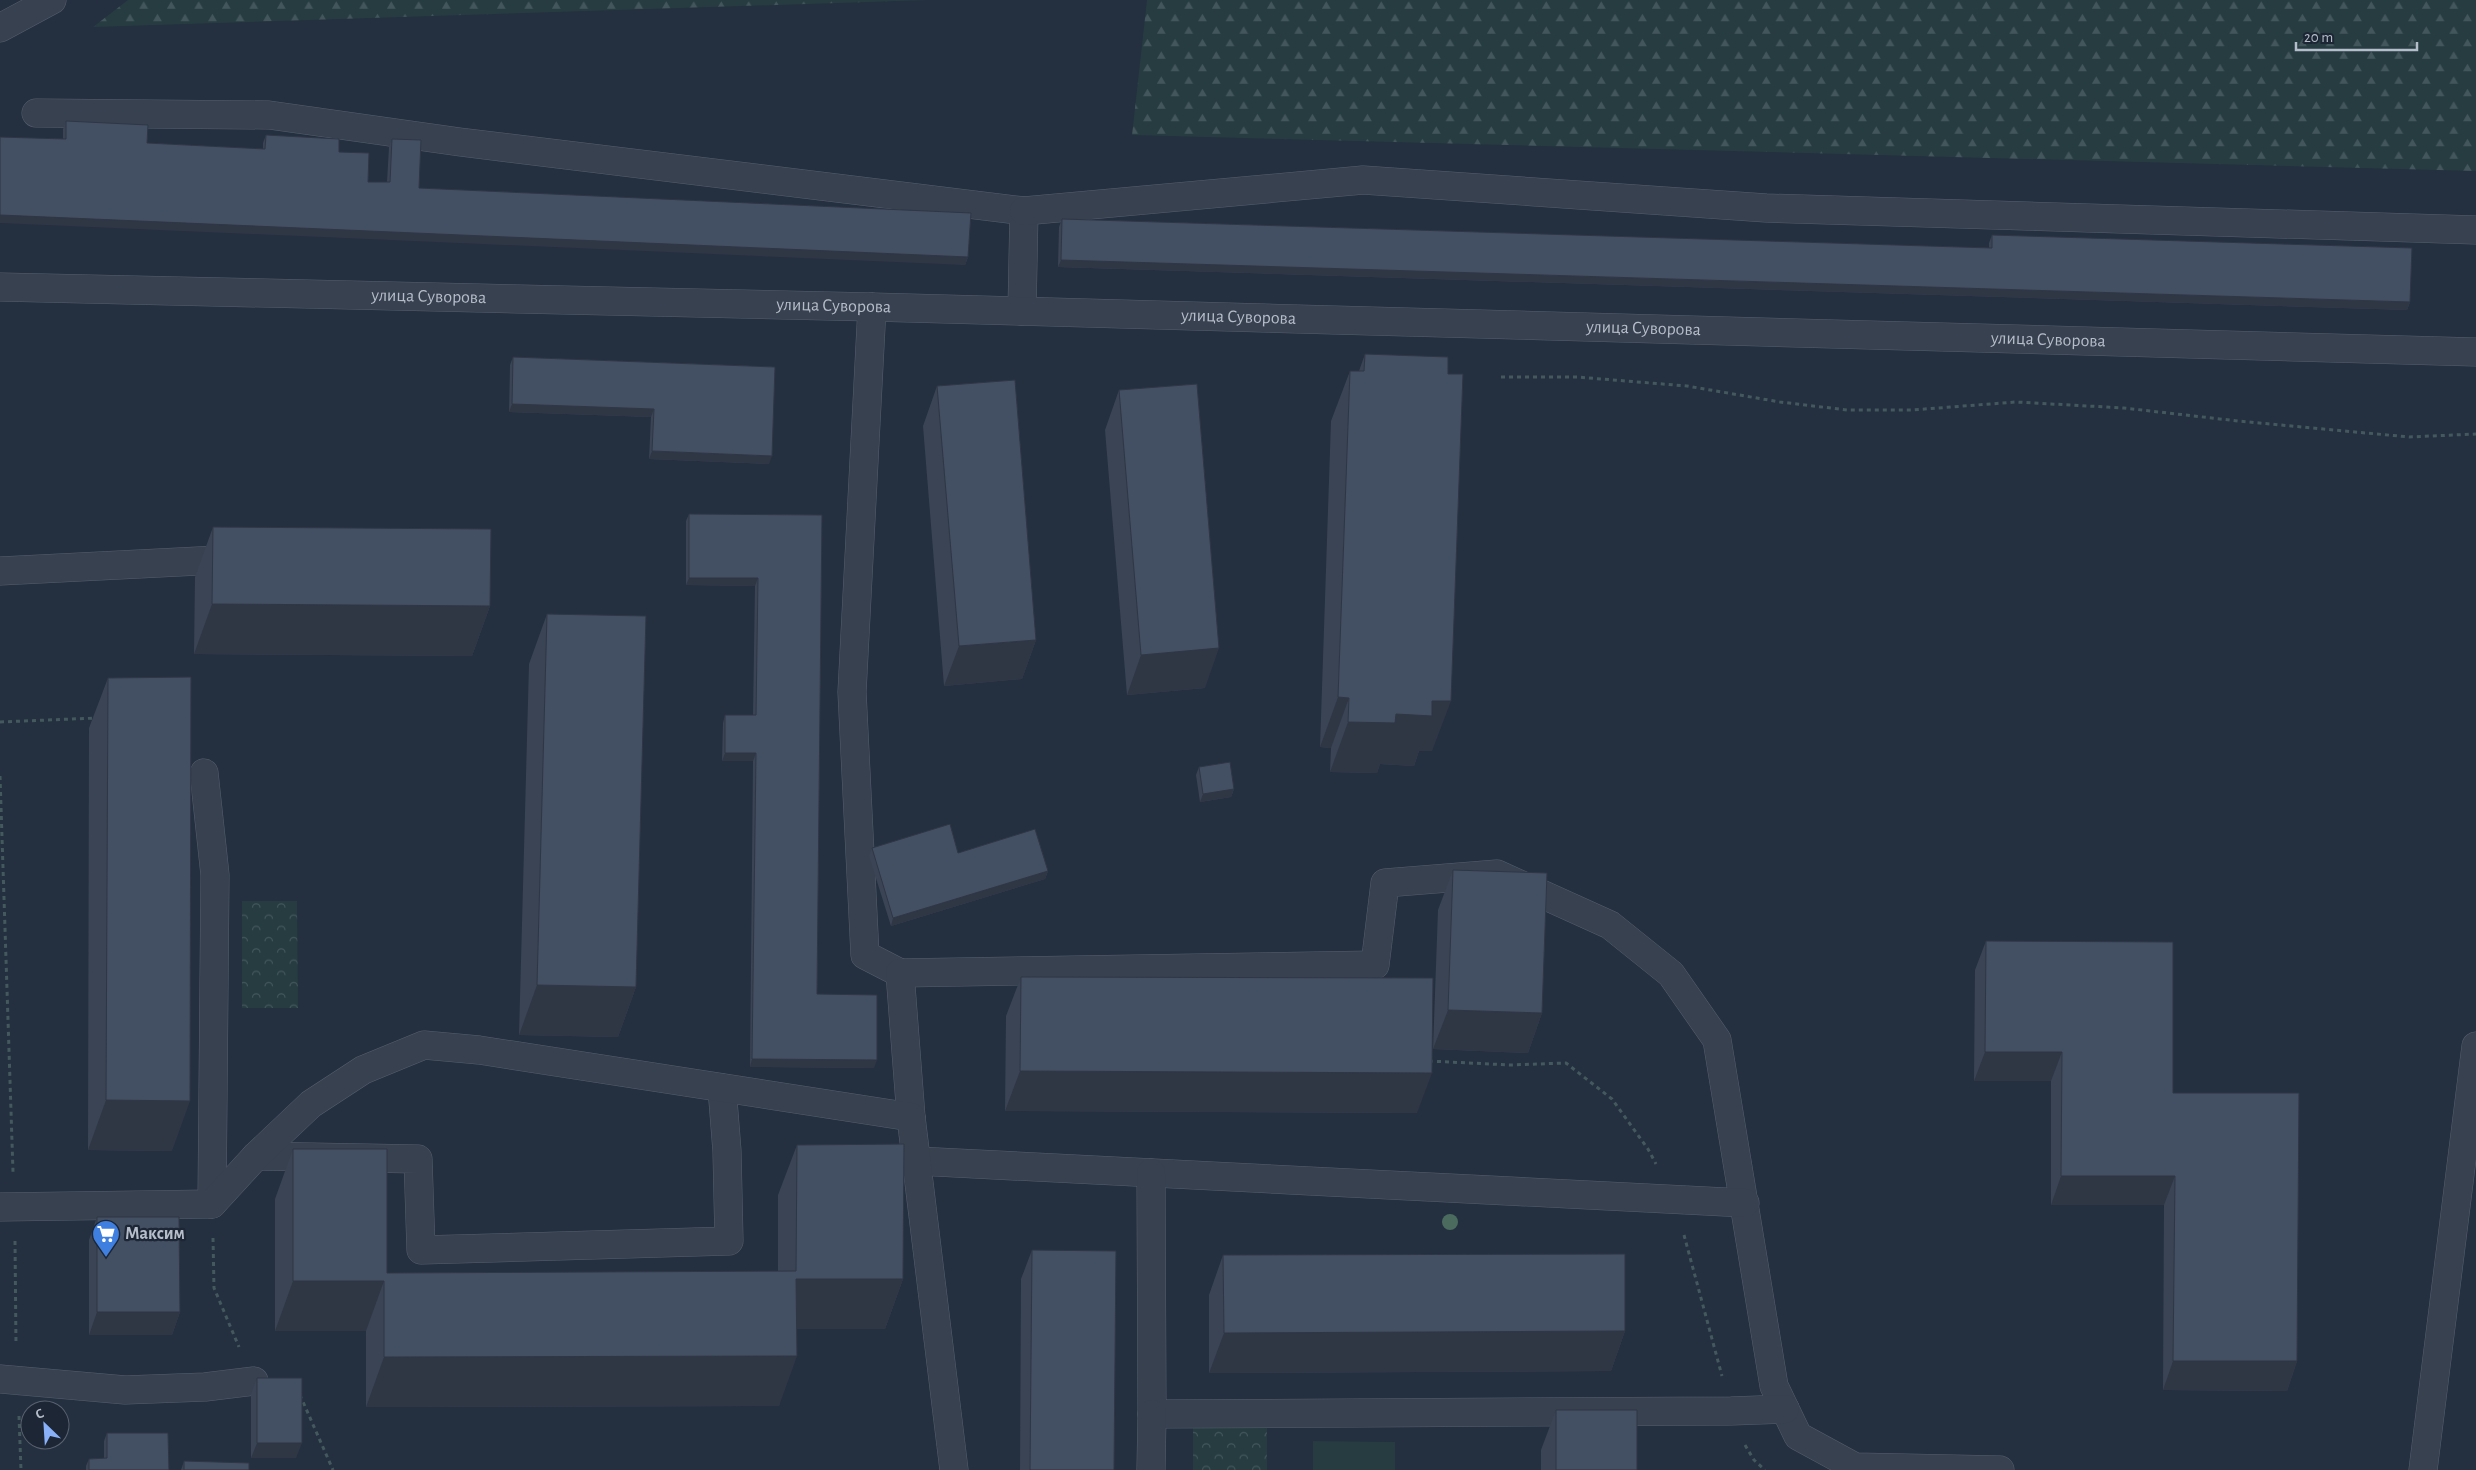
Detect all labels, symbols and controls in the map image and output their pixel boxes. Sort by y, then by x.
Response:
scale bar [2296,20,2417,52]
text: 20 m [2304,30,2333,45]
street label: улица Суворова [370,286,487,307]
street label: улица Суворова [775,296,891,317]
street label: улица Суворова [1180,307,1296,328]
street label: улица Суворова [1585,318,1701,339]
street label: улица Суворова [1990,329,2106,351]
supermarket icon: Максим [91,1219,121,1258]
place label: Максим [125,1225,185,1243]
north arrow [20,1400,70,1450]
text: С [33,1406,47,1422]

